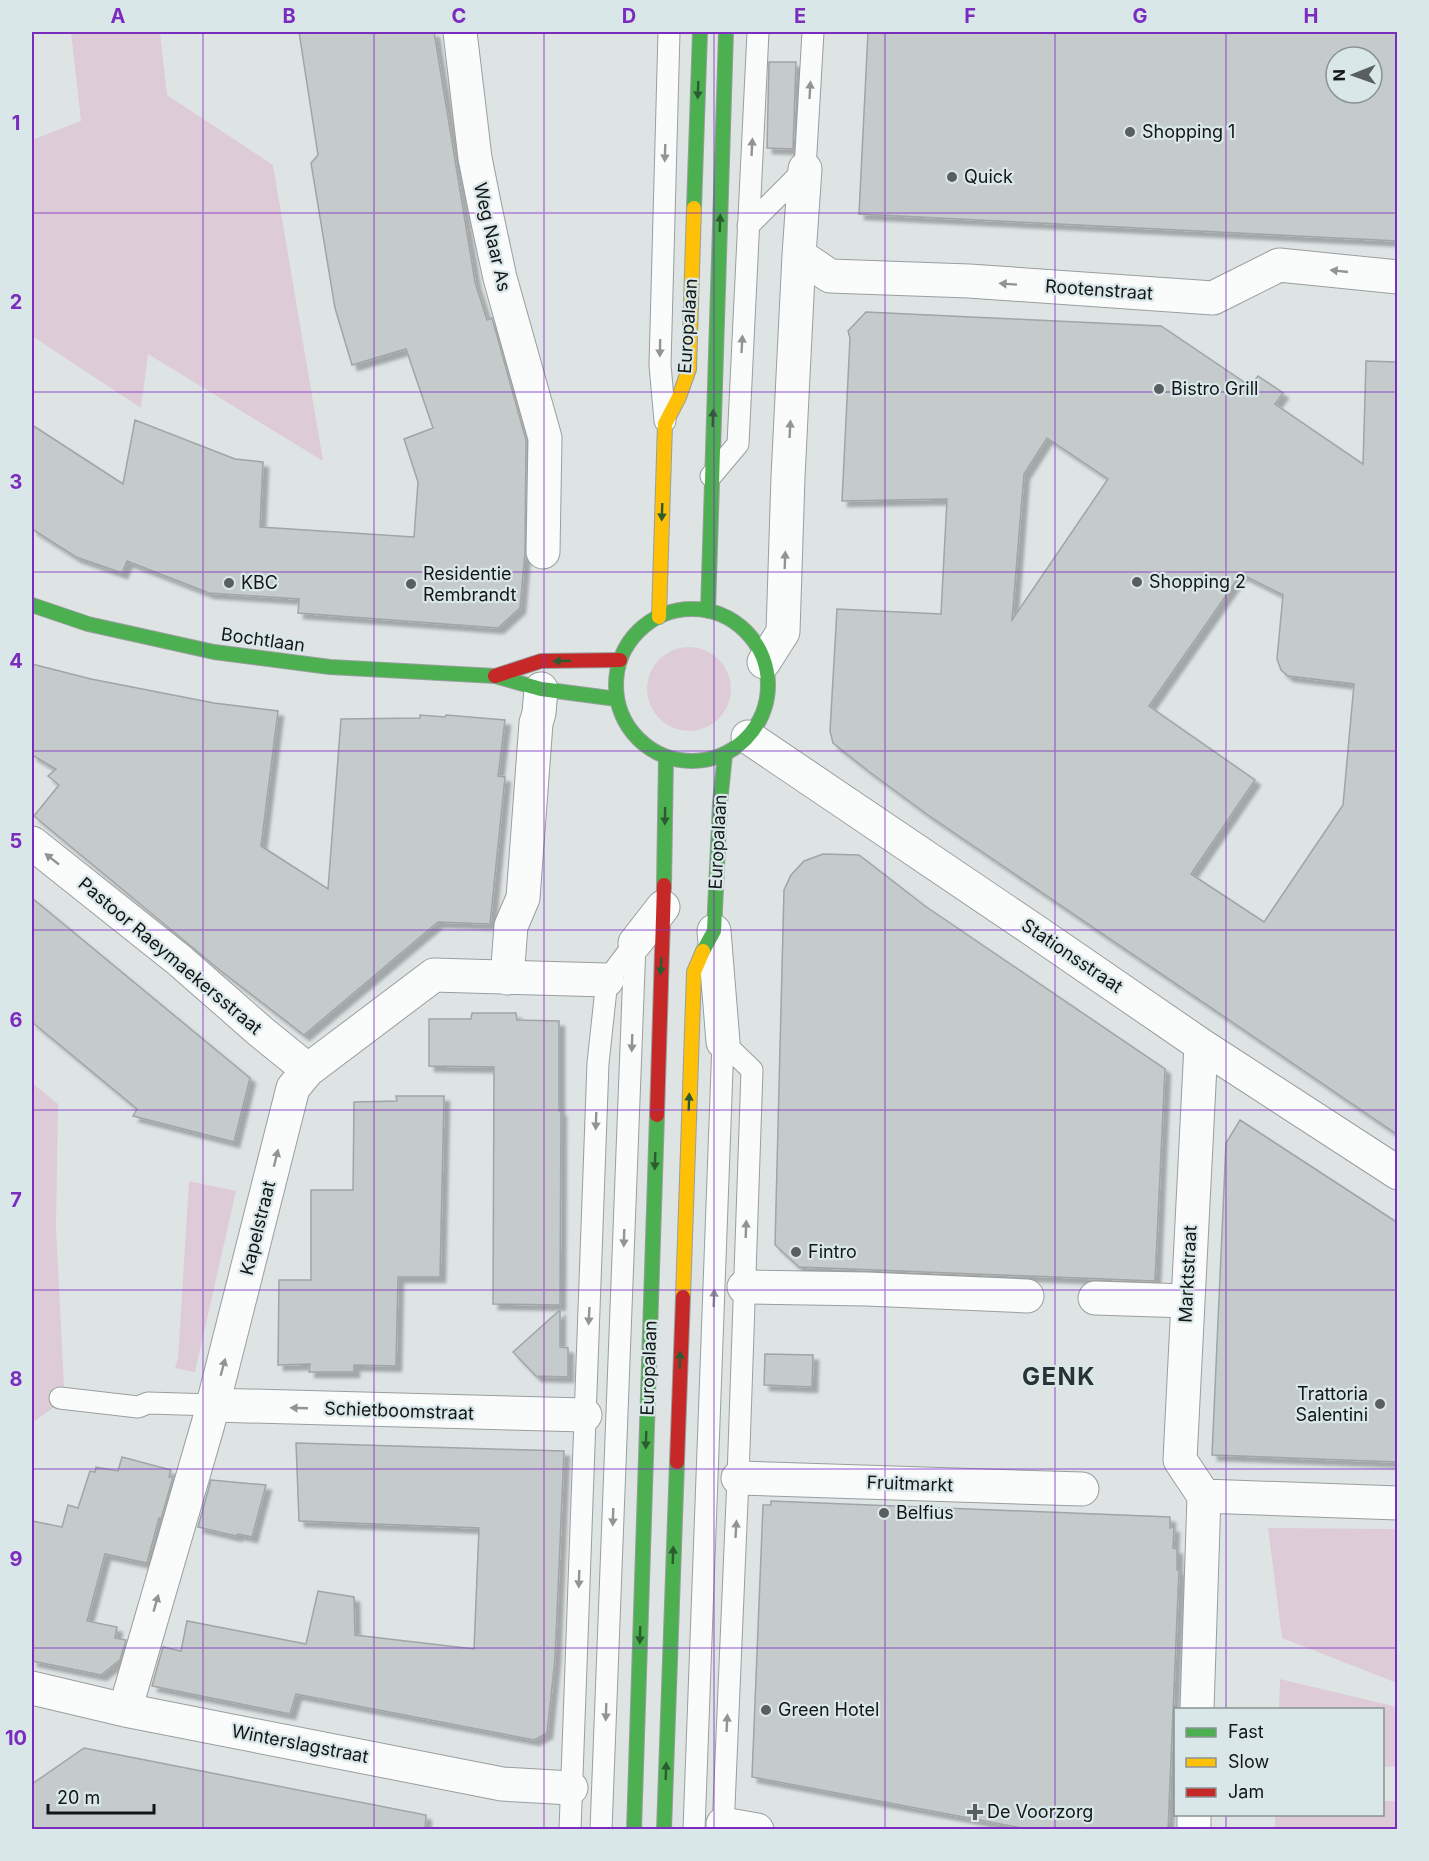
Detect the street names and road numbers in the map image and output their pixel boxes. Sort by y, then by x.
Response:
street label: Weg Naar As [470,180,515,293]
street label: Rootenstraat [1044,275,1154,304]
street label: Europalaan [674,278,701,374]
street label: Bochtlaan [220,623,306,656]
street label: Europalaan [705,794,730,890]
street label: Pastoor Raeymaekersstraat [74,873,266,1039]
street label: Stationsstraat [1018,914,1127,997]
street label: Kapelstraat [236,1178,279,1277]
street label: Marktstraat [1174,1225,1201,1323]
street label: Europalaan [636,1320,661,1416]
street label: Schietboomstraat [324,1397,474,1424]
street label: Fruitmarkt [866,1471,954,1496]
street label: Winterslagstraat [230,1720,370,1767]

